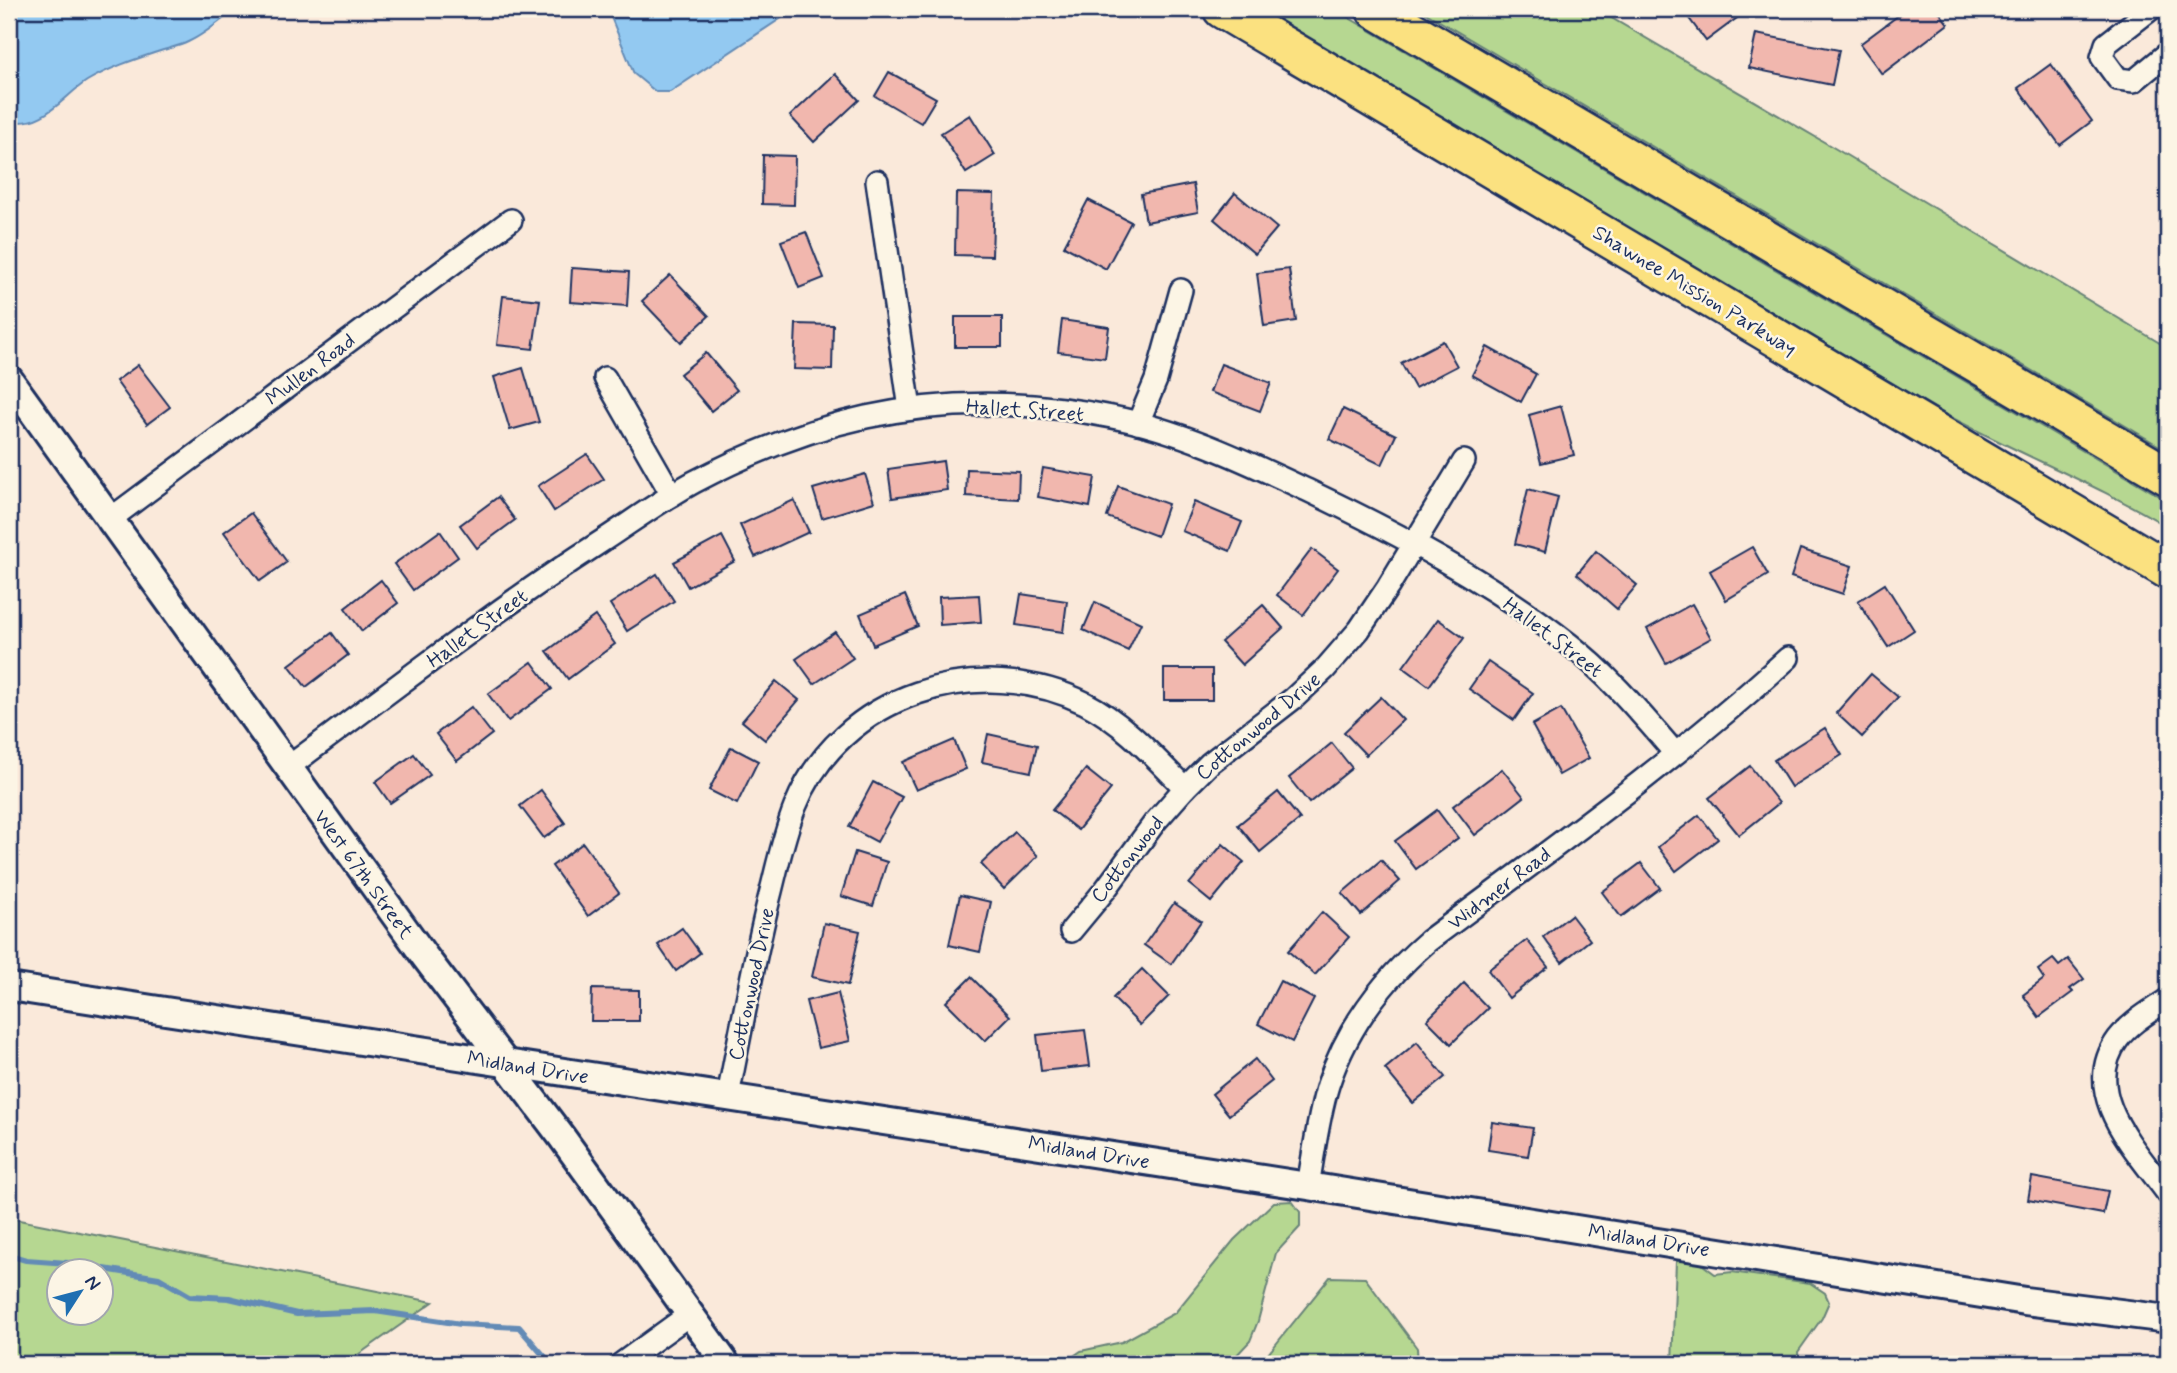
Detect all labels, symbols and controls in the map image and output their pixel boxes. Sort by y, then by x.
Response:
street label: Shawnee Mission Parkway [1587,219,1802,363]
street label: Mullen Road [260,327,361,413]
street label: Hallet Street [965,393,1085,429]
street label: Hallet Street [421,583,534,675]
street label: Hallet Street [1497,591,1608,685]
street label: Cottonwood Drive [1190,666,1327,787]
street label: West 67th Street [307,804,420,945]
street label: Cottonwood [1085,810,1171,909]
street label: Widmer Road [1442,841,1557,937]
street label: Cottonwood Drive [722,905,782,1063]
street label: Midland Drive [465,1045,591,1091]
street label: Midland Drive [1026,1130,1152,1176]
street label: Midland Drive [1586,1218,1712,1264]
north arrow [46,1258,116,1328]
text: N [79,1270,106,1295]

